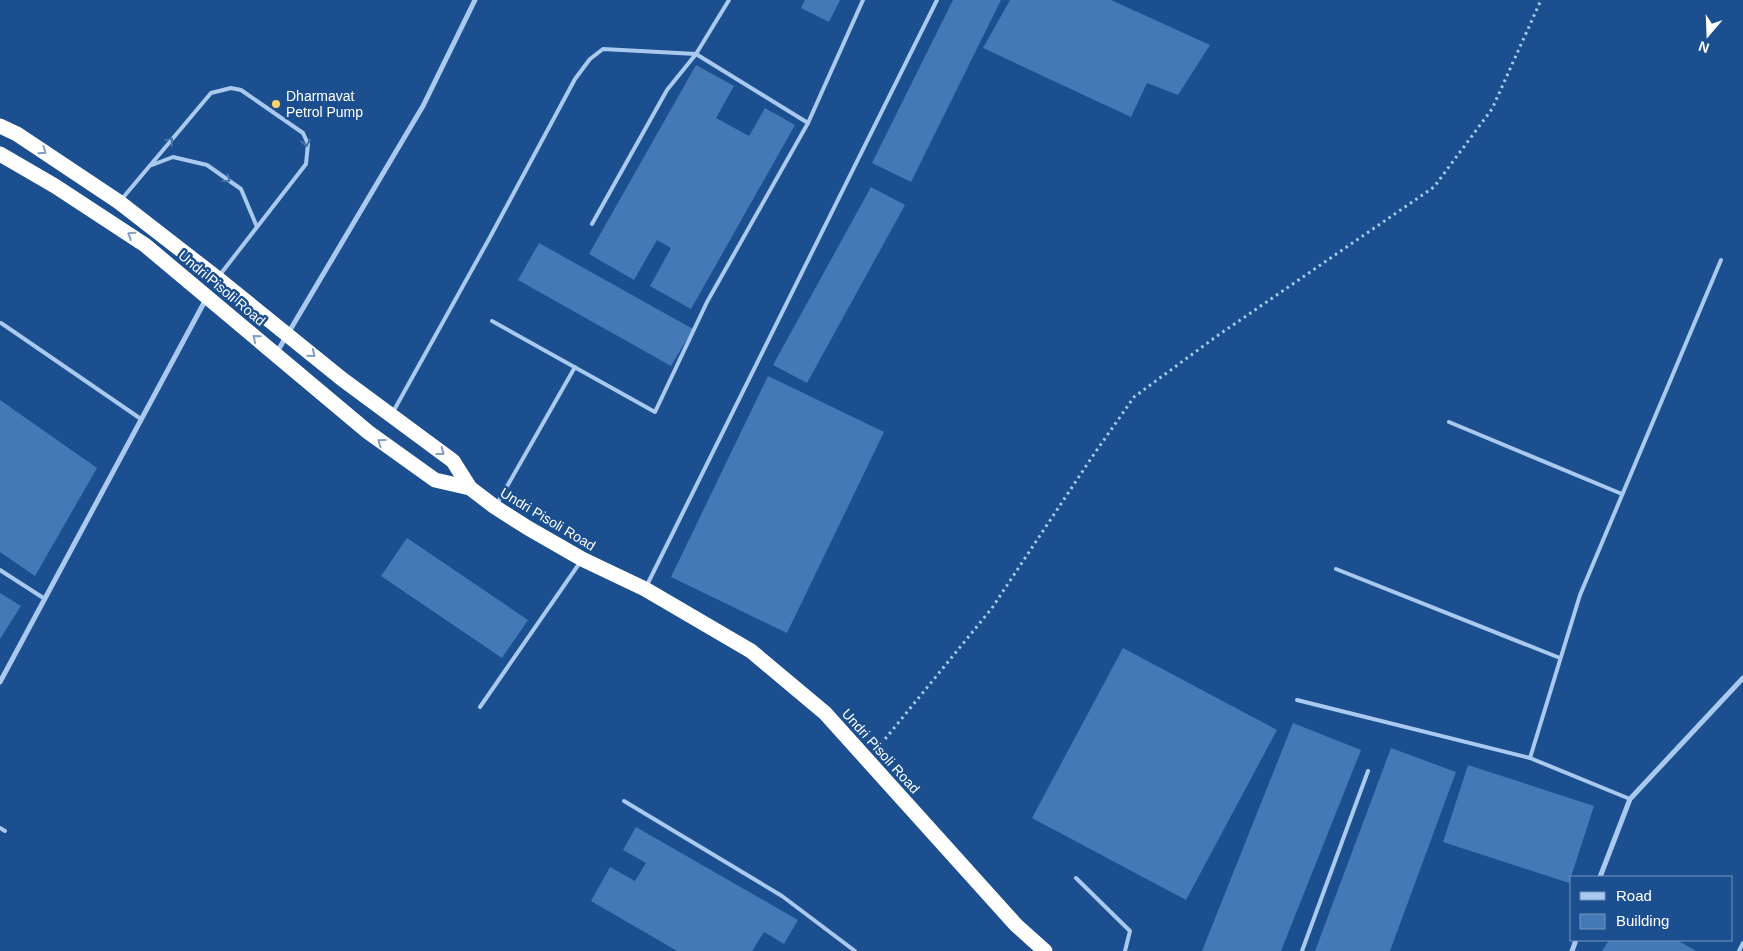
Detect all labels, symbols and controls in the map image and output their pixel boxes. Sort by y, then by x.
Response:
north arrow [1683,10,1733,60]
text: N [1696,38,1711,57]
place label: Dharmavat Petrol Pump [286,88,363,120]
marker: Dharmavat Petrol Pump [270,98,282,110]
one-way arrow [165,138,174,147]
one-way arrow [300,139,310,147]
one-way arrow [37,145,46,154]
one-way arrow [221,173,231,182]
one-way arrow [127,232,136,242]
street label: Undri Pisoli Road [175,247,269,329]
one-way arrow [253,335,262,344]
one-way arrow [306,349,315,357]
one-way arrow [377,439,387,448]
one-way arrow [435,447,444,455]
street label: Undri Pisoli Road [498,484,598,554]
street label: Undri Pisoli Road [839,705,923,797]
legend [1570,876,1733,941]
text: Road [1616,887,1652,904]
text: Building [1616,912,1669,929]

